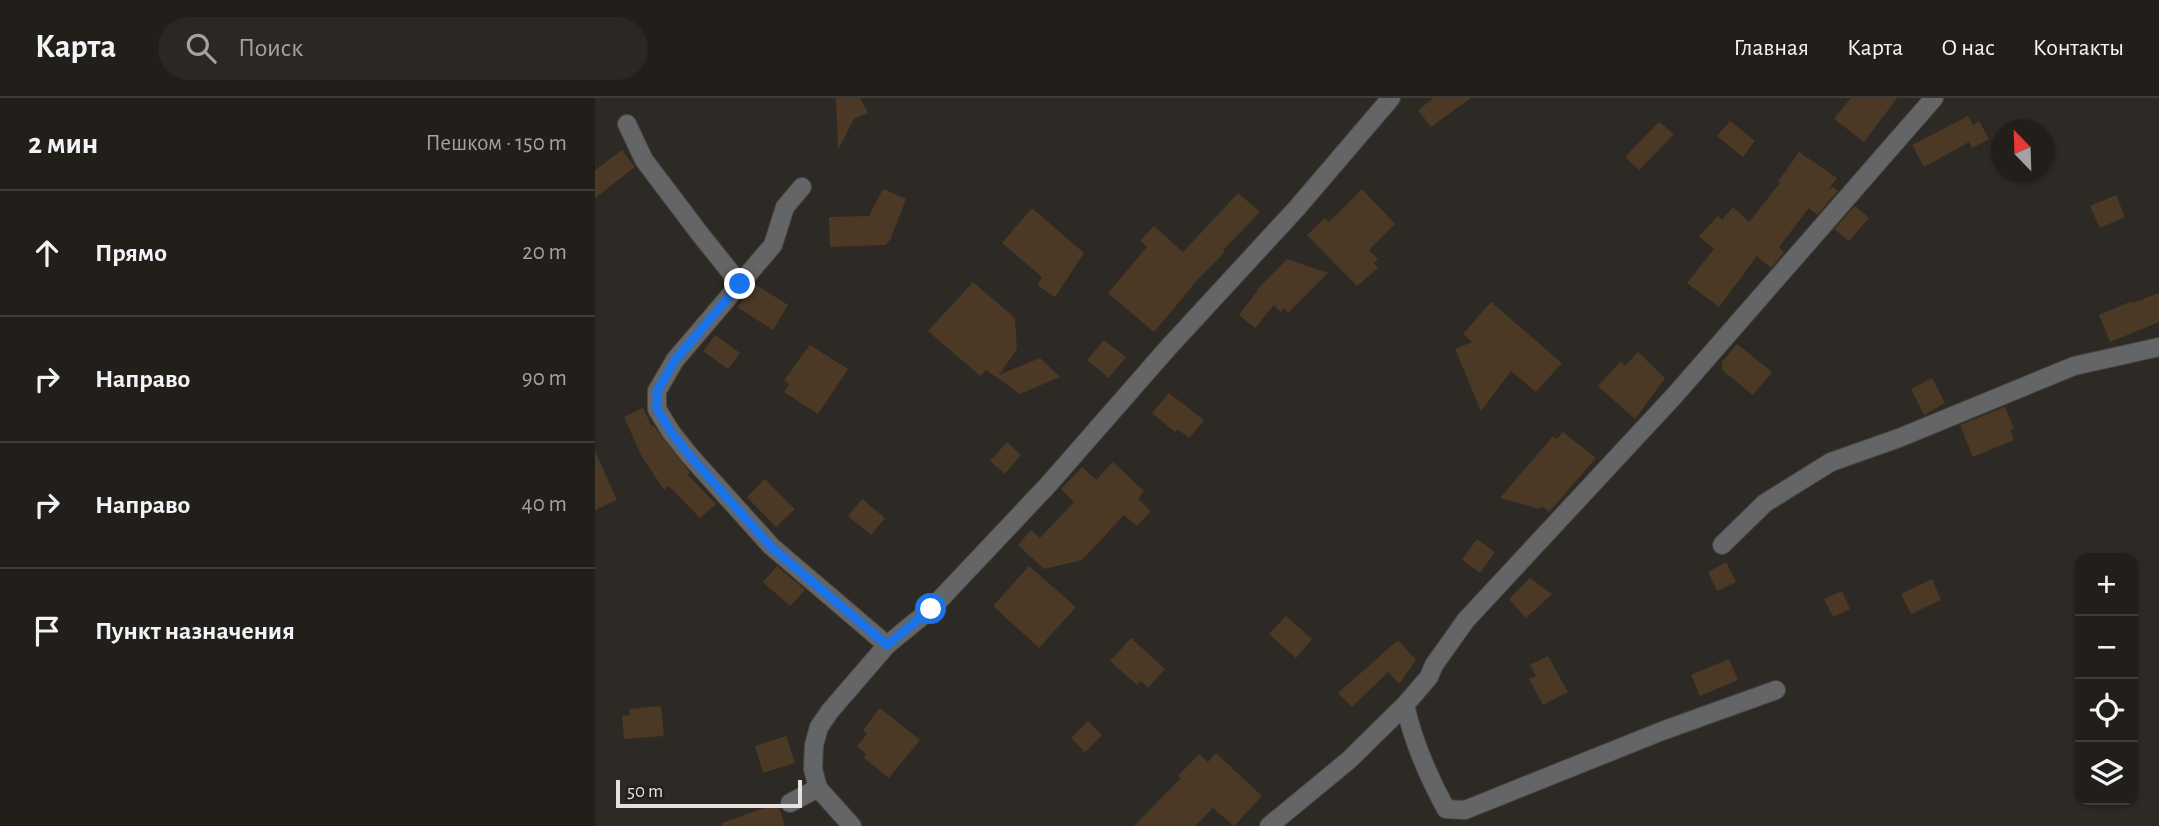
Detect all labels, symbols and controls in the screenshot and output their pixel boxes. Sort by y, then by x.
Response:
search box [158,17,648,80]
icon: search [182,29,220,67]
text: Карта [35,31,116,64]
text: Поиск [238,35,303,61]
text: Главная [1734,36,1809,60]
text: Карта [1847,36,1903,60]
text: О нас [1941,36,1995,60]
text: Контакты [2033,36,2124,60]
north arrow [1991,119,2054,182]
text: 2 мин [28,129,98,159]
text: Пешком · 150 m [426,132,567,155]
icon: ahead [28,234,66,272]
text: Прямо [95,240,167,266]
text: 20 m [522,241,567,264]
route end [724,268,755,299]
icon: right [28,360,66,398]
text: Направо [95,366,190,392]
text: 90 m [522,367,567,390]
icon: right [28,486,66,524]
text: Направо [95,492,190,518]
text: 40 m [522,493,567,516]
map controls [2075,553,2138,805]
button: + [2075,553,2138,616]
route start [915,593,946,624]
icon: arrive [28,612,66,650]
button: − [2075,616,2138,679]
text: Пункт назначения [95,618,295,644]
button: locate [2075,679,2138,742]
button: layers [2075,742,2138,805]
scale bar [616,777,801,809]
text: 50 m [627,782,663,801]

